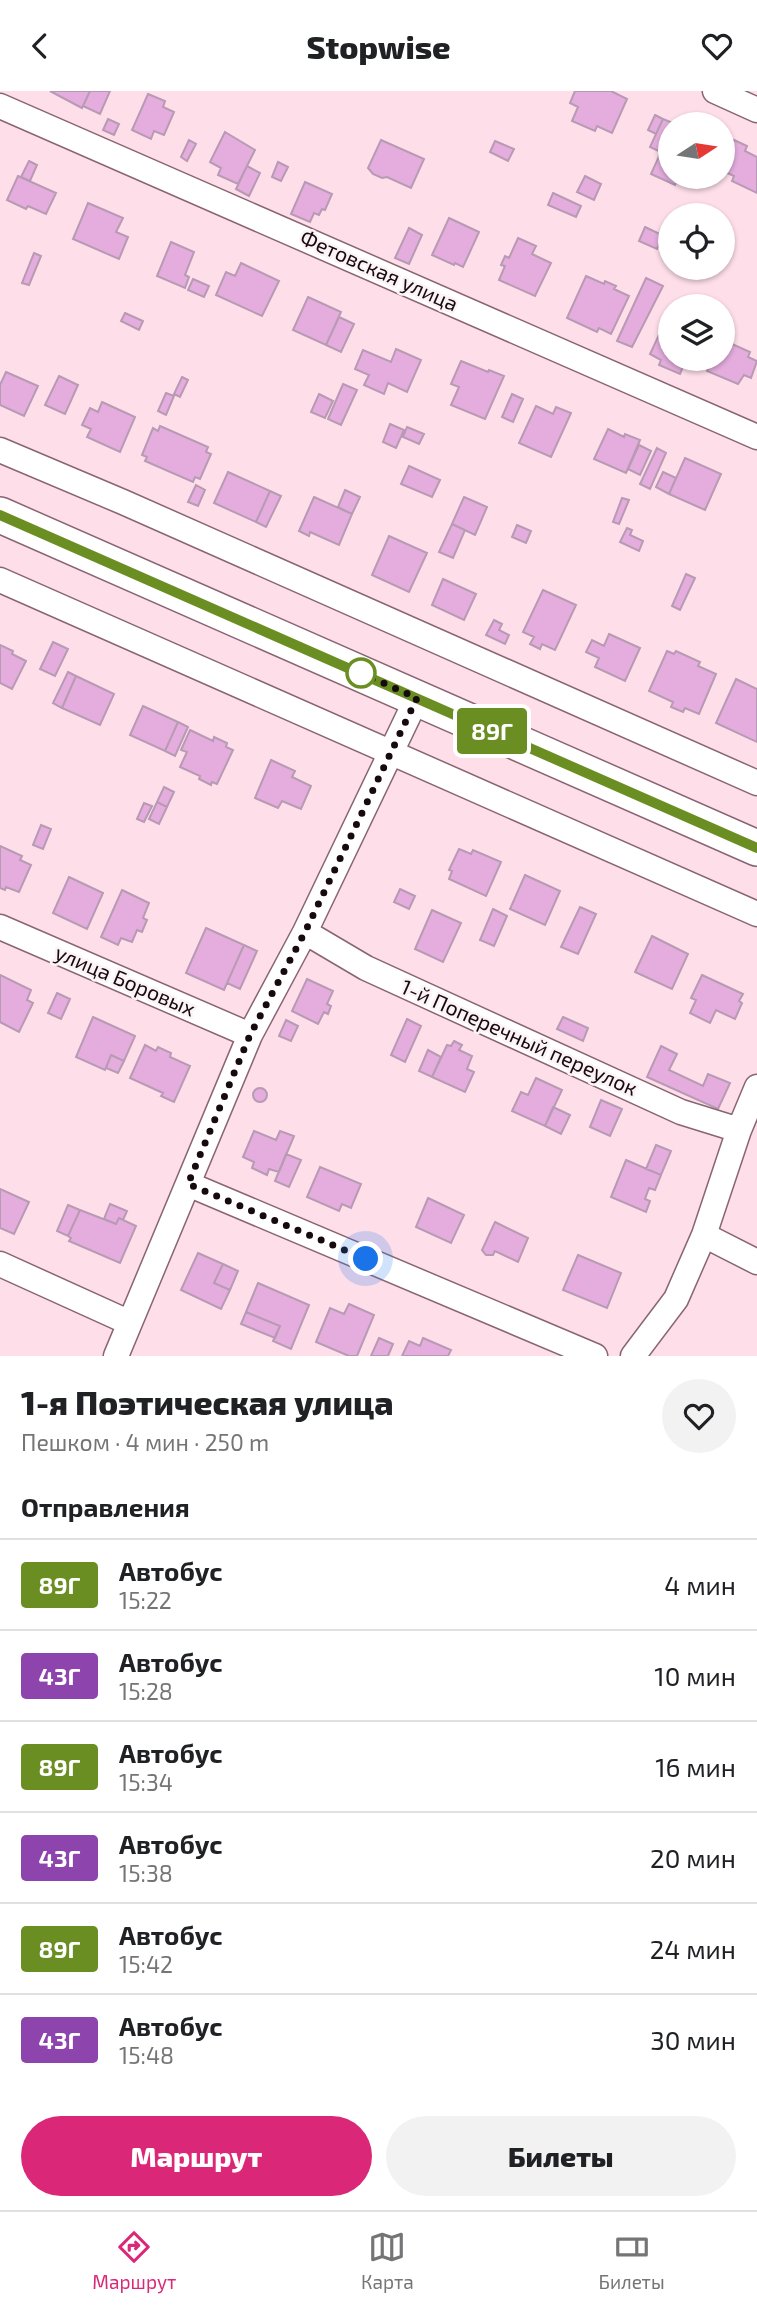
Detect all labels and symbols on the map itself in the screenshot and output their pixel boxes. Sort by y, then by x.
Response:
north arrow [658,112,735,189]
street label: Фетовская улица [297,224,462,317]
unlabelled marker [346,658,376,688]
line badge: 89Г [452,708,532,754]
street label: улица Боровых [51,939,200,1021]
street label: 1-й Поперечный переулок [397,973,642,1101]
your location [348,1241,383,1276]

